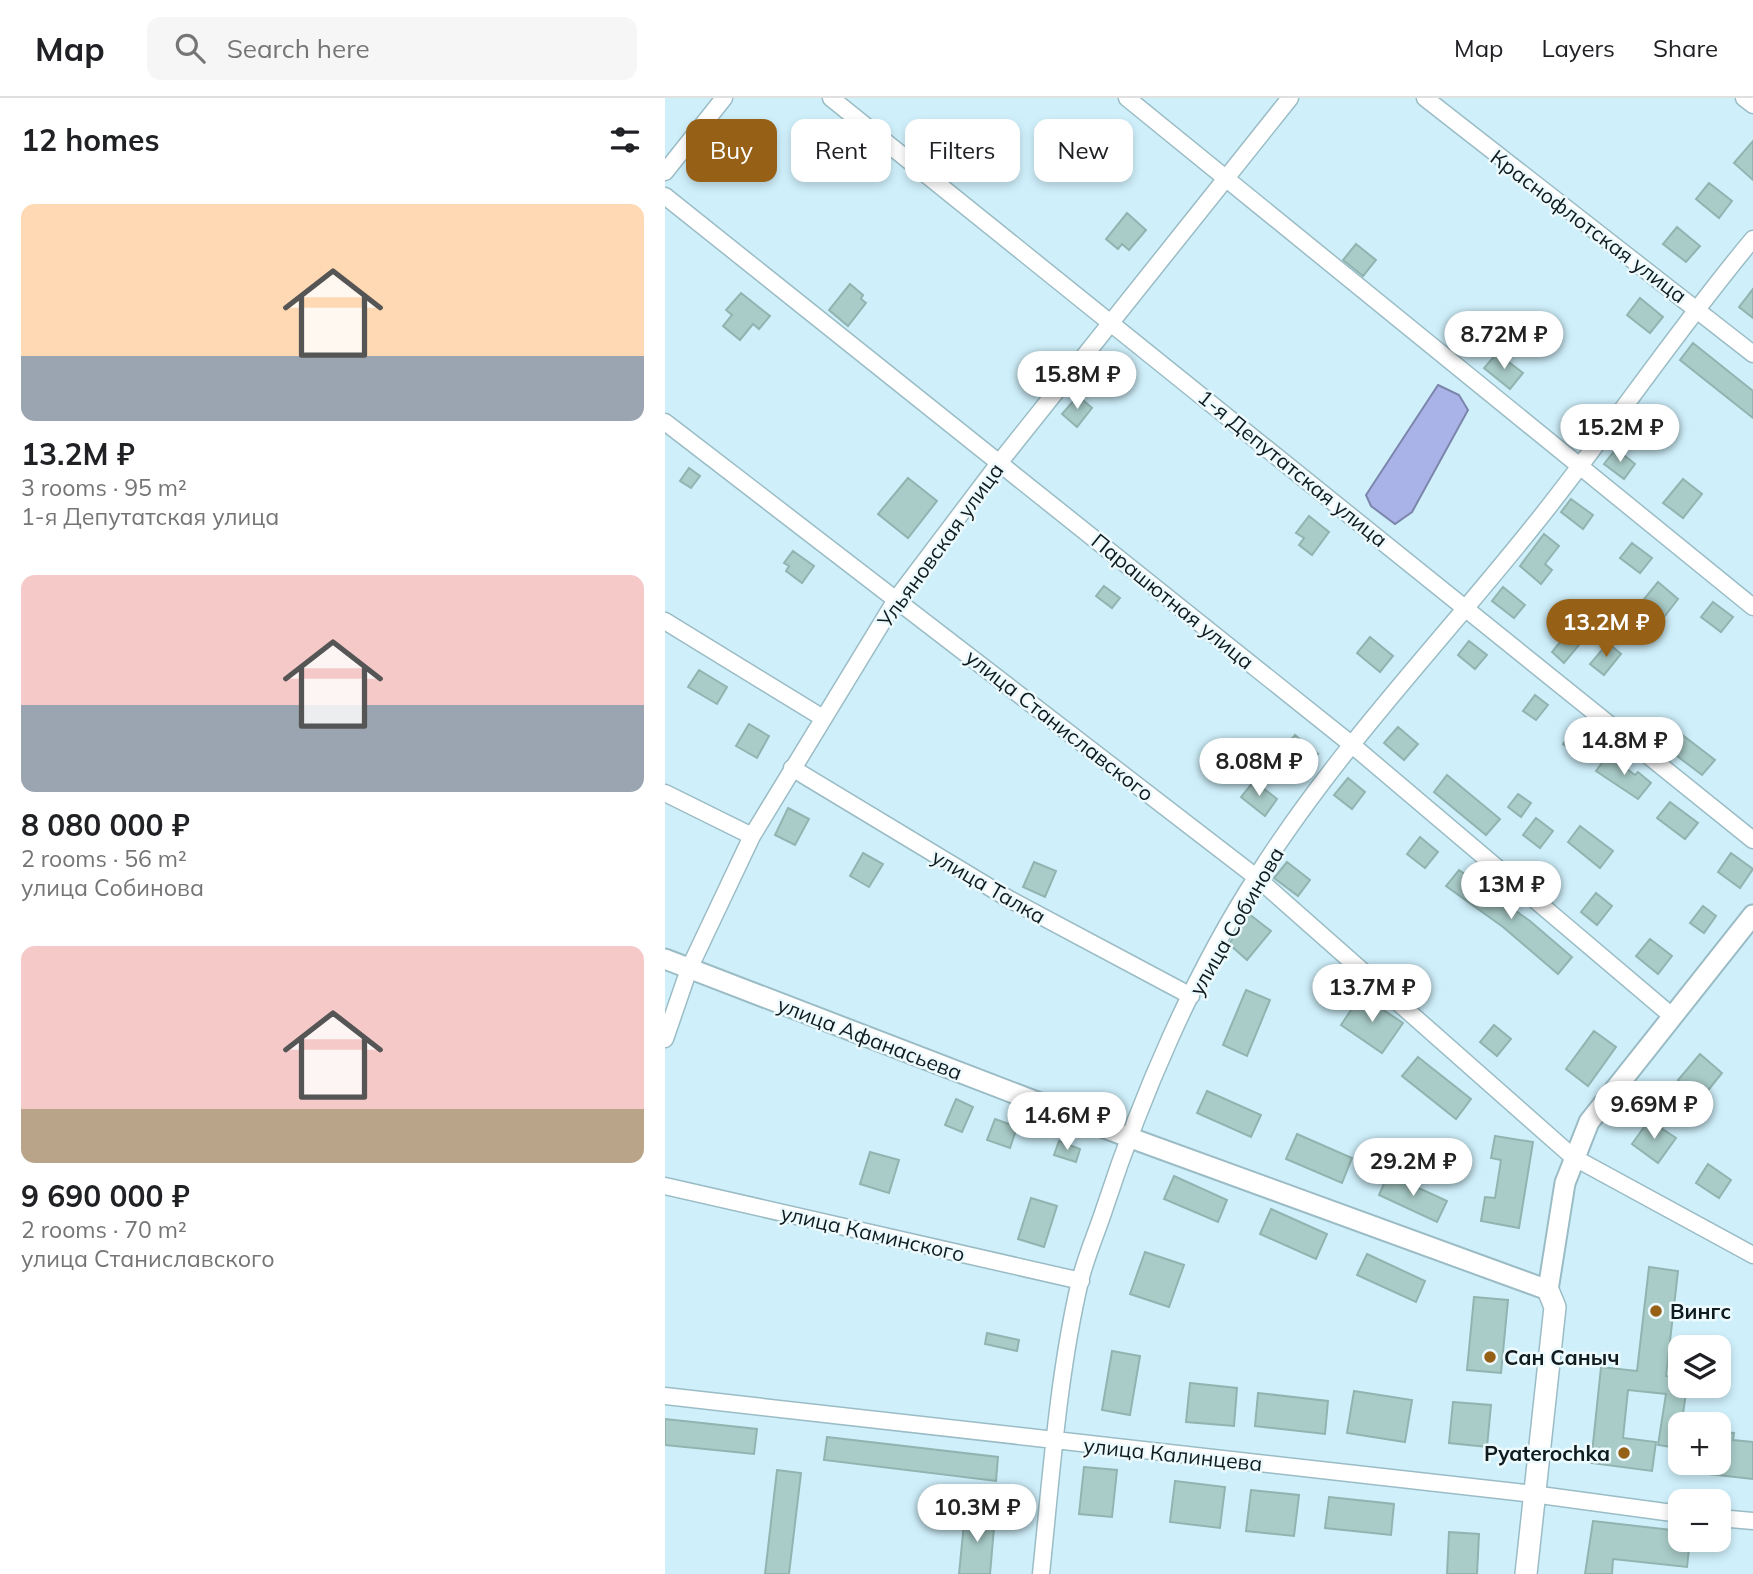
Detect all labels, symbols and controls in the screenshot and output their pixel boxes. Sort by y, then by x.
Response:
search box [147,17,637,80]
text: Map [35,28,105,69]
icon: search [171,29,209,67]
text: Search here [227,32,370,65]
text: Map [1454,33,1503,63]
text: Layers [1541,33,1615,63]
text: Share [1653,33,1718,63]
chip: Buy [686,119,777,182]
chip: Rent [791,119,891,182]
chip: Filters [905,119,1020,182]
chip: New [1034,119,1133,182]
text: 12 homes [21,121,160,159]
icon: filters [606,121,644,159]
street label: Краснофлотская улица [1486,144,1692,308]
icon: home [270,250,396,376]
pin: 8.72M ₽ [1439,312,1569,371]
text: 8.72M ₽ [1460,319,1548,348]
pin: 15.8M ₽ [1012,352,1142,411]
text: 15.8M ₽ [1033,359,1121,388]
street label: 1-я Депутатская улица [1193,384,1393,552]
pin: 15.2M ₽ [1555,404,1685,464]
text: 15.2M ₽ [1576,412,1664,441]
text: 13.2M ₽ [21,435,135,473]
street label: Ульяновская улица [871,458,1008,633]
text: 3 rooms · 95 m² [21,473,187,502]
text: 1-я Депутатская улица [21,502,279,531]
street label: Парашютная улица [1087,528,1259,674]
pin: 13.2M ₽ [1541,600,1671,659]
text: 13.2M ₽ [1562,607,1650,636]
icon: home [270,621,396,747]
street label: улица Станиславского [961,643,1159,807]
pin: 14.8M ₽ [1559,718,1689,777]
text: 14.8M ₽ [1580,725,1668,754]
pin: 8.08M ₽ [1194,738,1324,798]
text: 8.08M ₽ [1215,746,1303,775]
text: 8 080 000 ₽ [21,806,190,844]
street label: улица Собинова [1183,842,1289,1000]
street label: улица Талка [928,843,1050,929]
text: 2 rooms · 56 m² [21,844,187,873]
pin: 13M ₽ [1462,862,1560,921]
text: 13M ₽ [1477,869,1545,898]
text: улица Собинова [21,873,204,902]
pin: 13.7M ₽ [1307,964,1437,1024]
text: 13.7M ₽ [1328,972,1416,1001]
street label: улица Афанасьева [774,991,966,1085]
icon: home [270,992,396,1118]
pin: 9.69M ₽ [1589,1082,1719,1141]
text: 9.69M ₽ [1610,1089,1698,1118]
pin: 14.6M ₽ [1002,1093,1132,1152]
text: 14.6M ₽ [1023,1100,1111,1129]
pin: 29.2M ₽ [1348,1138,1478,1198]
text: 29.2M ₽ [1369,1146,1457,1175]
text: 9 690 000 ₽ [21,1177,190,1215]
street label: улица Каминского [778,1199,968,1267]
text: 2 rooms · 70 m² [21,1215,187,1244]
text: улица Станиславского [21,1244,275,1273]
place label: Вингс [1670,1298,1731,1324]
marker: Вингс [1648,1303,1664,1319]
map controls [1668,1335,1731,1552]
button: layers [1668,1335,1731,1398]
place label: Сан Саныч [1504,1344,1620,1370]
marker: Сан Саныч [1482,1349,1498,1365]
button: + [1668,1412,1731,1475]
street label: улица Калинцева [1082,1432,1264,1476]
place label: Pyaterochka [1484,1440,1610,1466]
marker: Pyaterochka [1616,1445,1632,1461]
pin: 10.3M ₽ [912,1484,1042,1544]
button: − [1668,1489,1731,1552]
text: 10.3M ₽ [933,1492,1021,1521]

